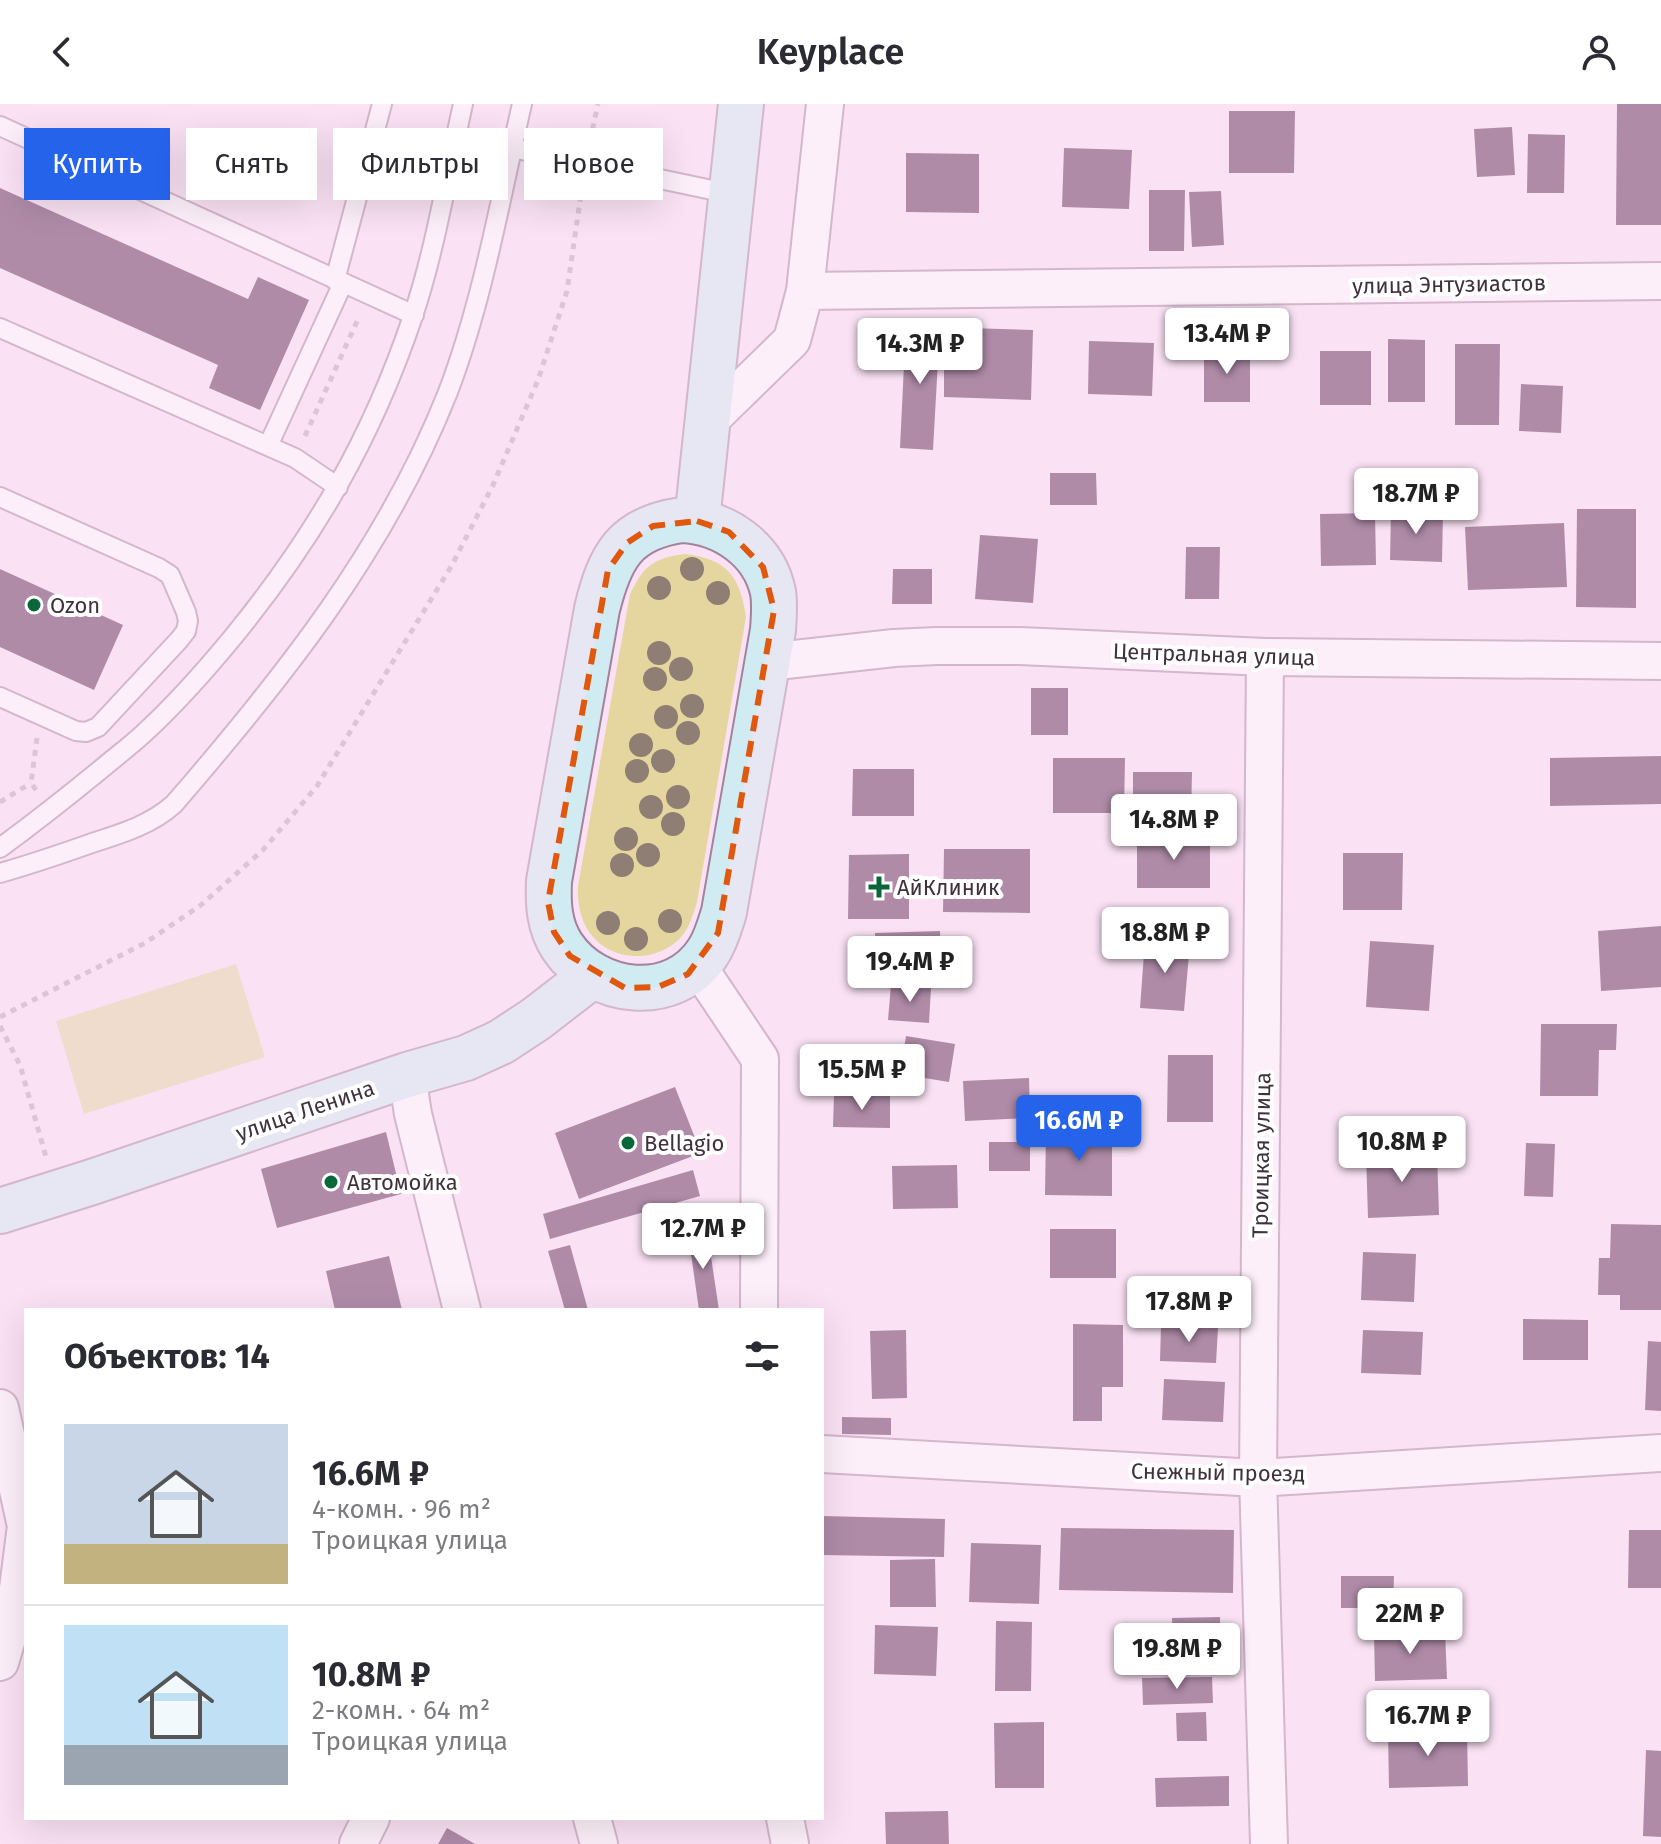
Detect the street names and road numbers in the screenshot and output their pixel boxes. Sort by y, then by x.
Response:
street label: улица Энтузиастов [1352,269,1546,300]
street label: Центральная улица [1112,637,1316,672]
street label: Троицкая улица [1247,1072,1276,1238]
street label: улица Ленина [232,1074,378,1147]
street label: Снежный проезд [1131,1457,1305,1488]

